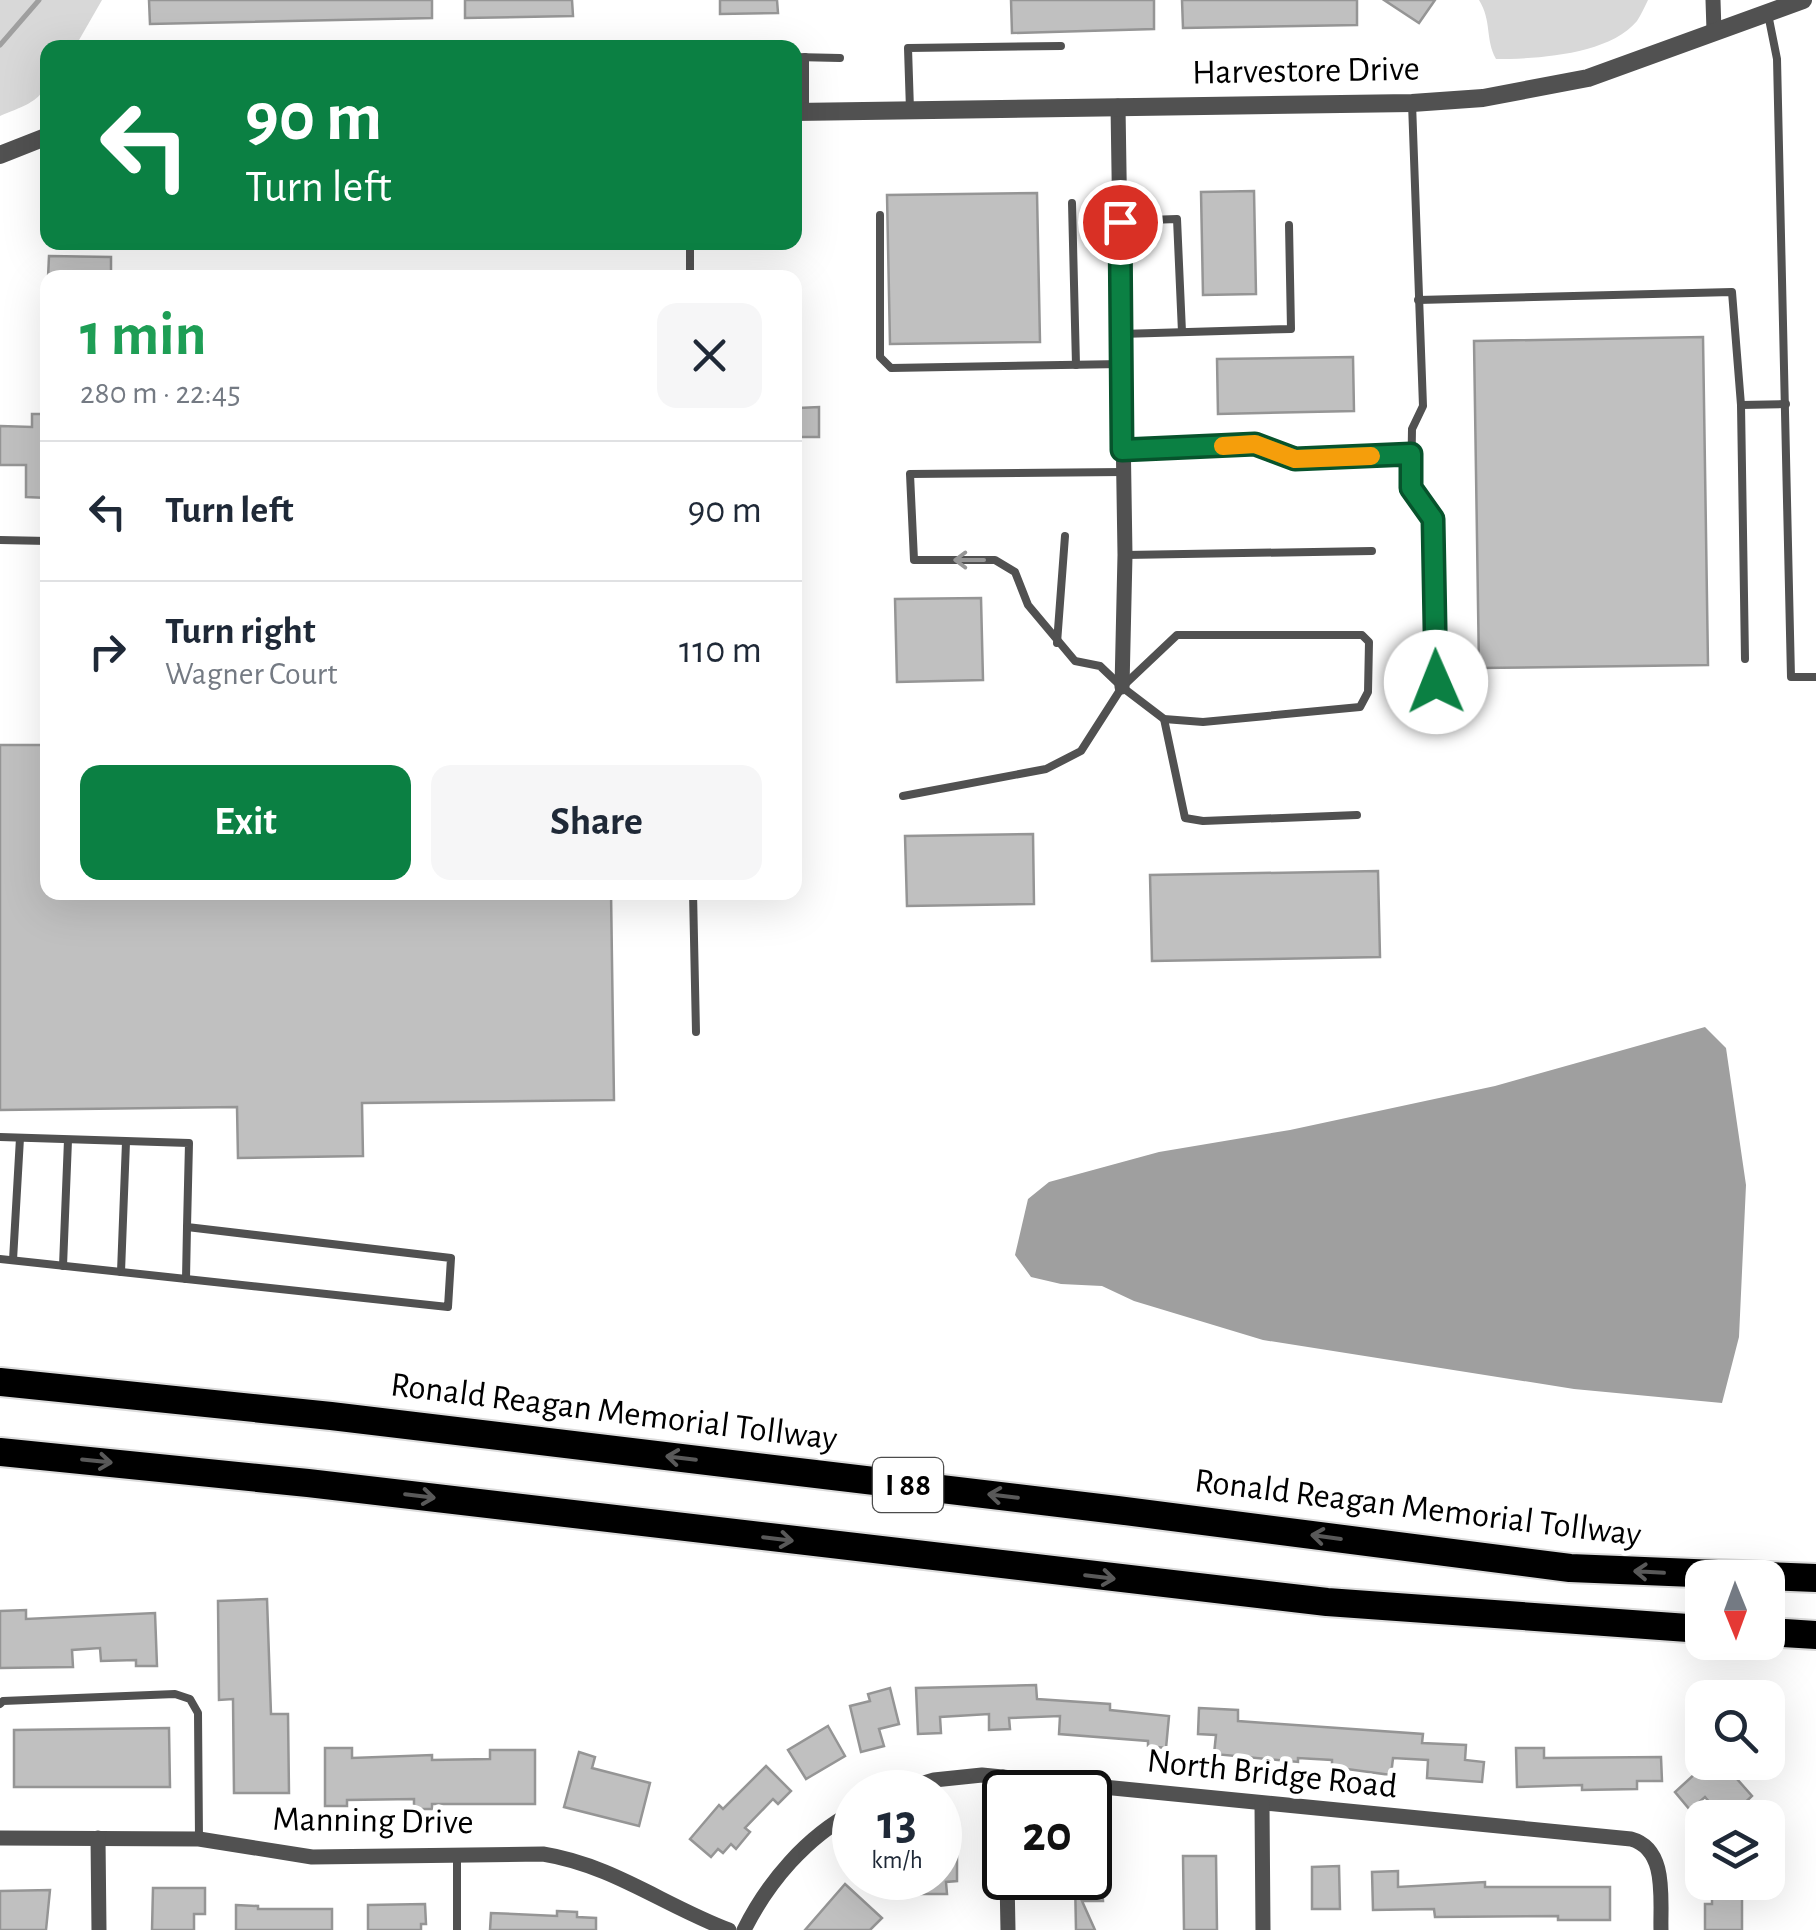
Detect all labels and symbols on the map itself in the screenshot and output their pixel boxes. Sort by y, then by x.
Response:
street label: Harvestore Drive [1192,52,1420,90]
pin [1078,180,1163,265]
one-way arrow [953,550,986,570]
position arrow [1384,630,1488,734]
street label: Ronald Reagan Memorial Tollway [389,1367,839,1457]
one-way arrow [665,1448,697,1467]
one-way arrow [80,1452,113,1471]
road number: I 88 [873,1458,943,1512]
street label: Ronald Reagan Memorial Tollway [1193,1463,1643,1553]
one-way arrow [988,1486,1020,1505]
one-way arrow [404,1487,436,1506]
one-way arrow [1310,1528,1342,1546]
one-way arrow [761,1530,793,1549]
north arrow [1685,1560,1785,1660]
one-way arrow [1633,1562,1665,1581]
one-way arrow [1084,1568,1116,1587]
street label: North Bridge Road [1145,1743,1399,1805]
speed limit sign: 20 [982,1770,1112,1900]
street label: Manning Drive [272,1802,474,1840]

